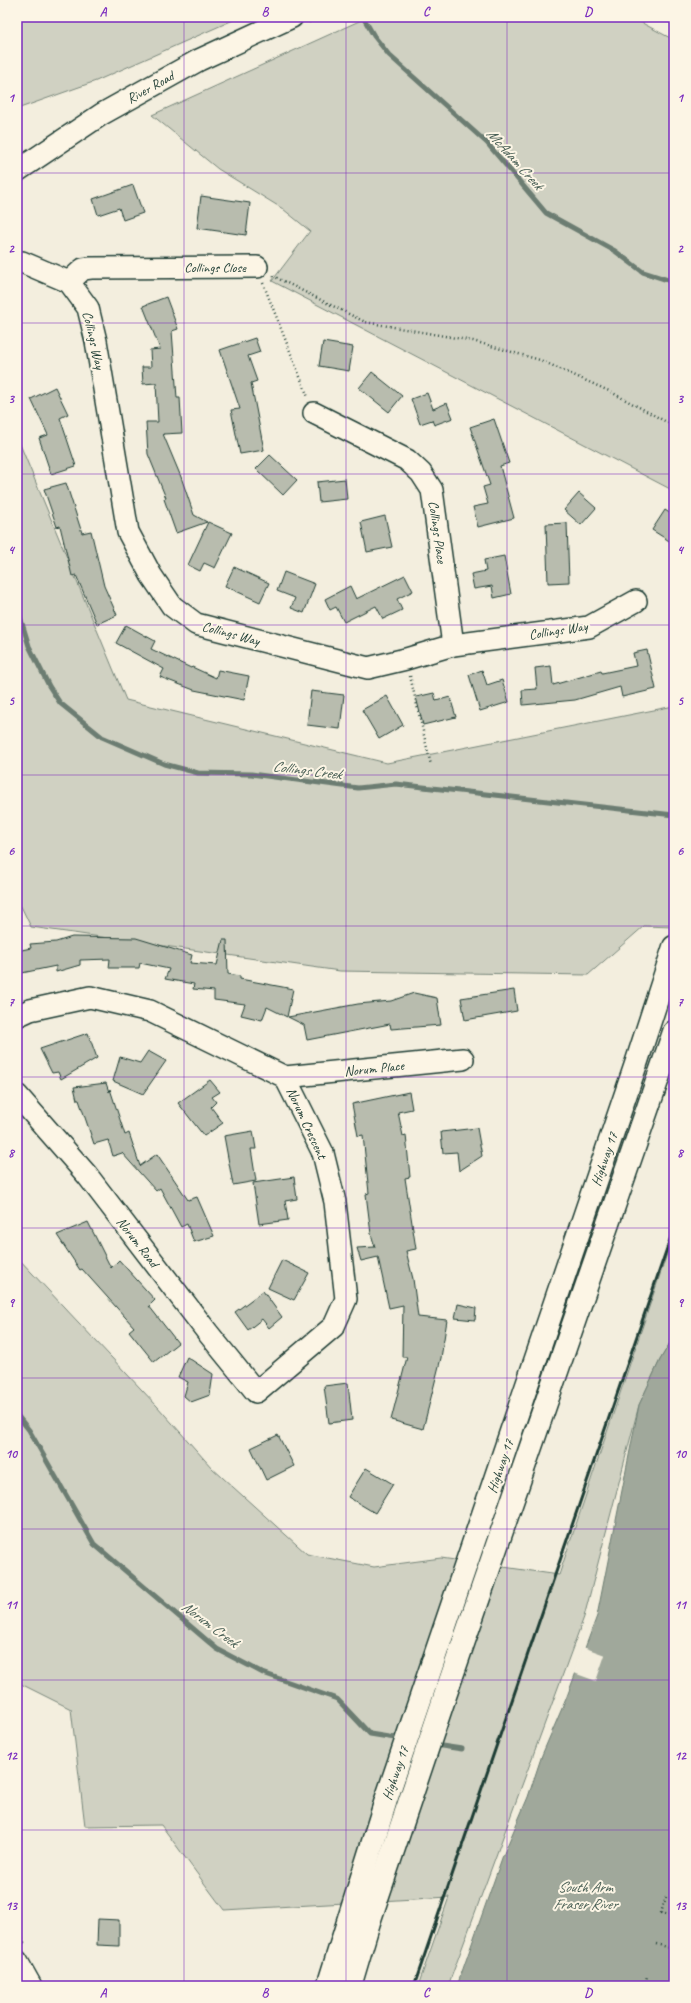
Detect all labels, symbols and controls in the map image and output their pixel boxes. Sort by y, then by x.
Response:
text: A [100,4,108,20]
text: B [262,4,270,20]
text: C [423,4,431,20]
text: D [584,4,593,20]
street label: River Road [124,66,179,107]
text: 1 [8,90,16,106]
text: 1 [677,90,685,106]
water label: McAdam Creek [482,125,549,196]
text: 2 [8,241,15,257]
text: 2 [677,241,684,257]
street label: Collings Close [184,259,247,276]
street label: Collings Way [79,309,109,372]
text: 3 [8,391,15,407]
text: 3 [677,391,684,407]
street label: Collings Place [425,500,450,566]
text: 4 [8,542,16,558]
text: 4 [677,542,685,558]
street label: Collings Way [528,617,590,643]
street label: Collings Way [200,618,263,650]
text: 5 [8,693,15,709]
text: 5 [677,693,684,709]
water label: Collings Creek [272,757,345,784]
text: 6 [8,843,15,859]
text: 6 [677,843,684,859]
text: 7 [8,994,15,1010]
text: 7 [677,994,684,1010]
street label: Norum Place [343,1057,406,1080]
street label: Norum Crescent [283,1085,331,1163]
street label: Highway 17 [587,1129,622,1188]
text: 8 [8,1145,16,1161]
text: 8 [677,1145,685,1161]
street label: Norum Road [113,1214,164,1273]
text: 9 [8,1295,15,1311]
text: 9 [677,1295,684,1311]
street label: Highway 17 [483,1436,518,1495]
text: 10 [5,1446,18,1462]
text: 10 [674,1446,687,1462]
text: 11 [5,1597,19,1613]
water label: Norum Creek [178,1597,244,1653]
text: 11 [674,1597,688,1613]
street label: Highway 17 [378,1743,413,1802]
text: 12 [5,1748,18,1764]
text: 12 [674,1748,687,1764]
water label: South Arm Fraser River [553,1878,619,1914]
text: 13 [5,1898,18,1914]
text: 13 [674,1898,687,1914]
text: A [100,1985,108,2001]
text: B [262,1985,270,2001]
text: C [423,1985,431,2001]
text: D [584,1985,593,2001]

